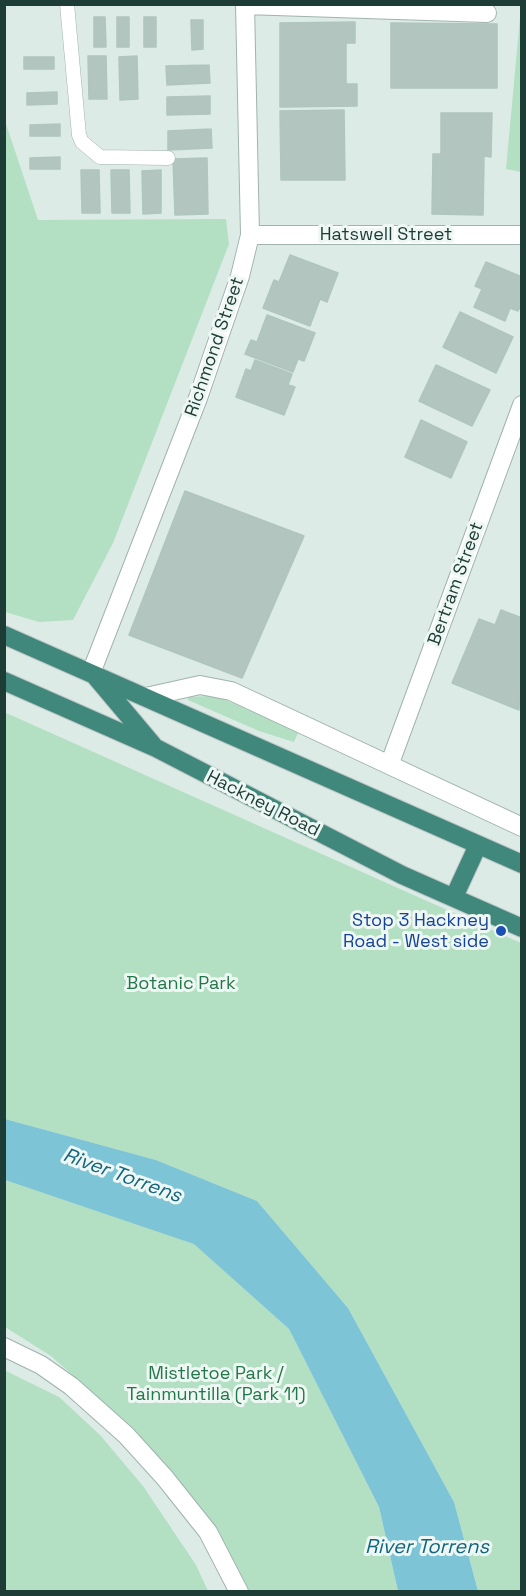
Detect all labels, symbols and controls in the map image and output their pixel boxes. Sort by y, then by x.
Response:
street label: Hatswell Street [320,224,452,246]
street label: Richmond Street [181,274,249,420]
street label: Bertram Street [424,519,488,649]
street label: Hackney Road [203,766,323,842]
place label: Stop 3 Hackney Road - West side [343,910,489,952]
marker: Stop 3 Hackney Road - West side [494,924,508,938]
park label: Botanic Park [126,973,236,995]
water label: River Torrens [60,1144,184,1208]
park label: Mistletoe Park / Tainmuntilla (Park 11) [126,1363,306,1406]
water label: River Torrens [365,1536,489,1560]

